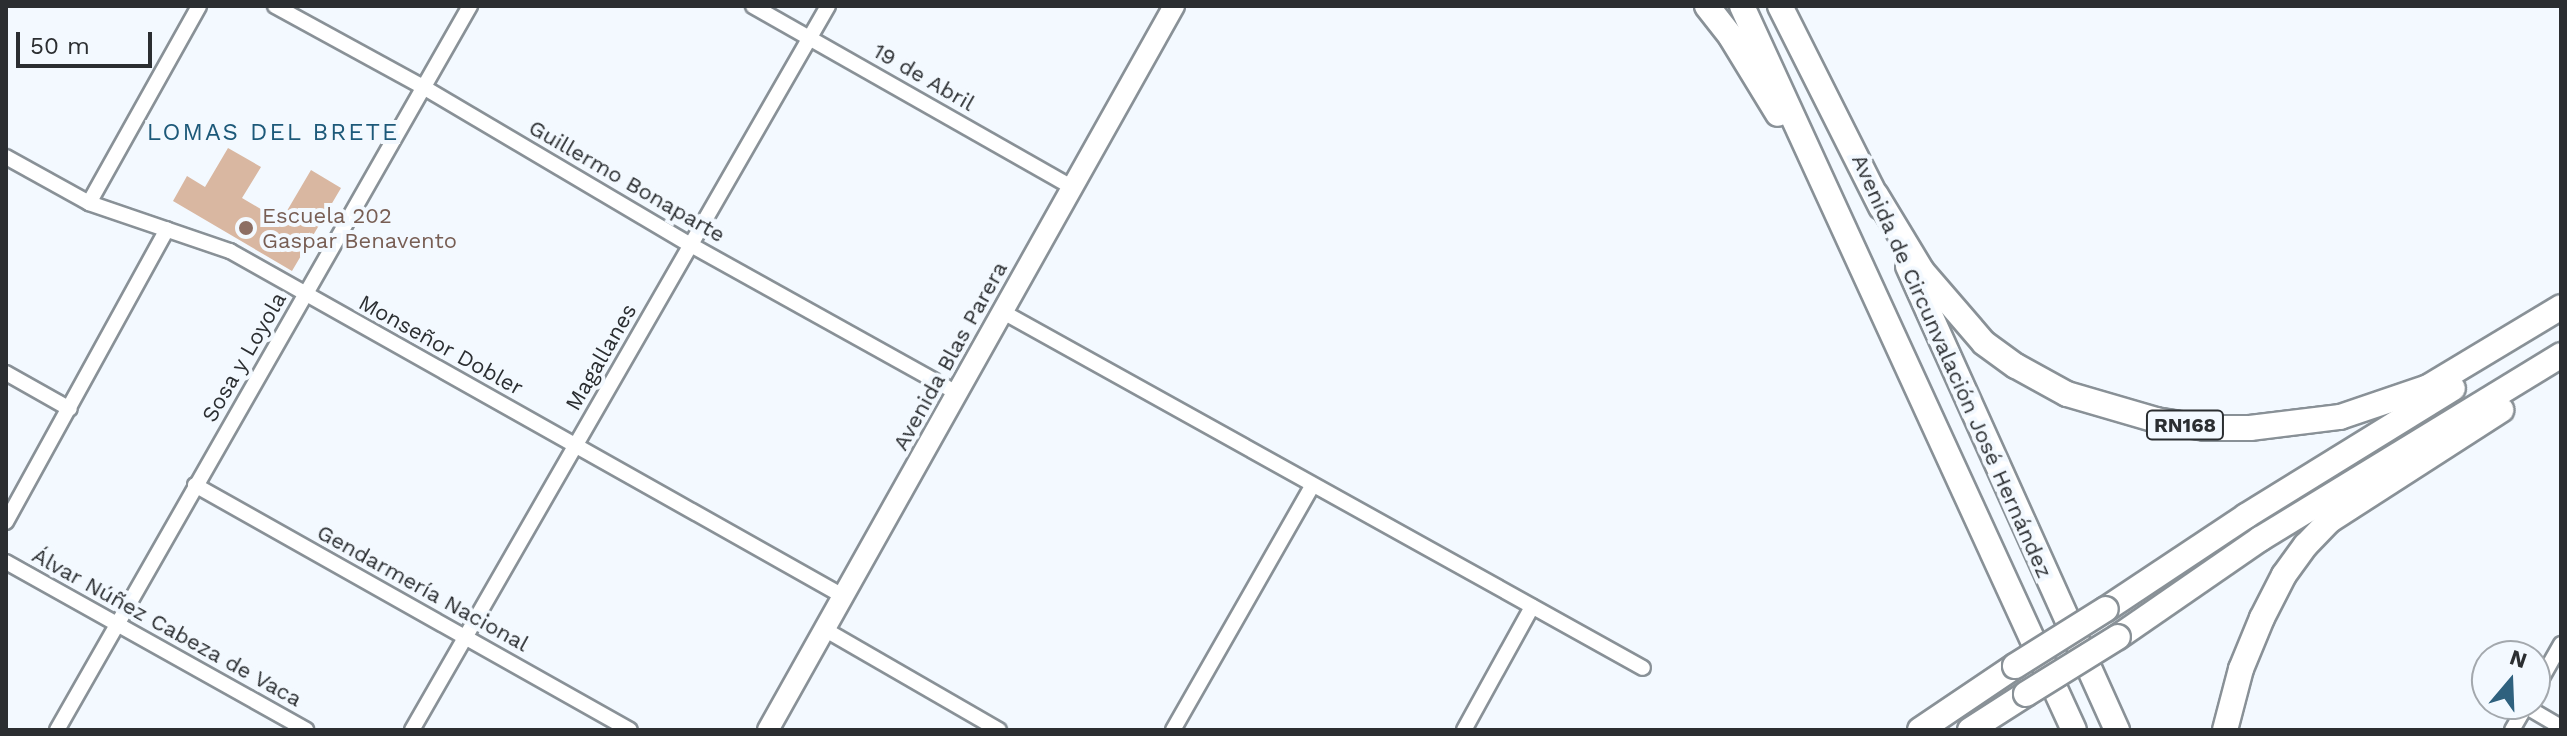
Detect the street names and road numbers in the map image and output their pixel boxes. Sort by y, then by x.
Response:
street label: 19 de Abril [868,37,980,117]
street label: Guillermo Bonaparte [524,114,730,248]
street label: Avenida de Circunvalación José Hernández [1846,150,2058,582]
street label: Avenida Blas Parera [887,257,1013,455]
street label: Sosa y Loyola [196,287,292,427]
street label: Monseñor Dobler [354,289,528,401]
street label: Magallanes [560,299,642,415]
road number: RN168 [2145,409,2225,441]
street label: Gendarmería Nacional [312,519,534,657]
street label: Álvar Núñez Cabeza de Vaca [27,541,307,713]

